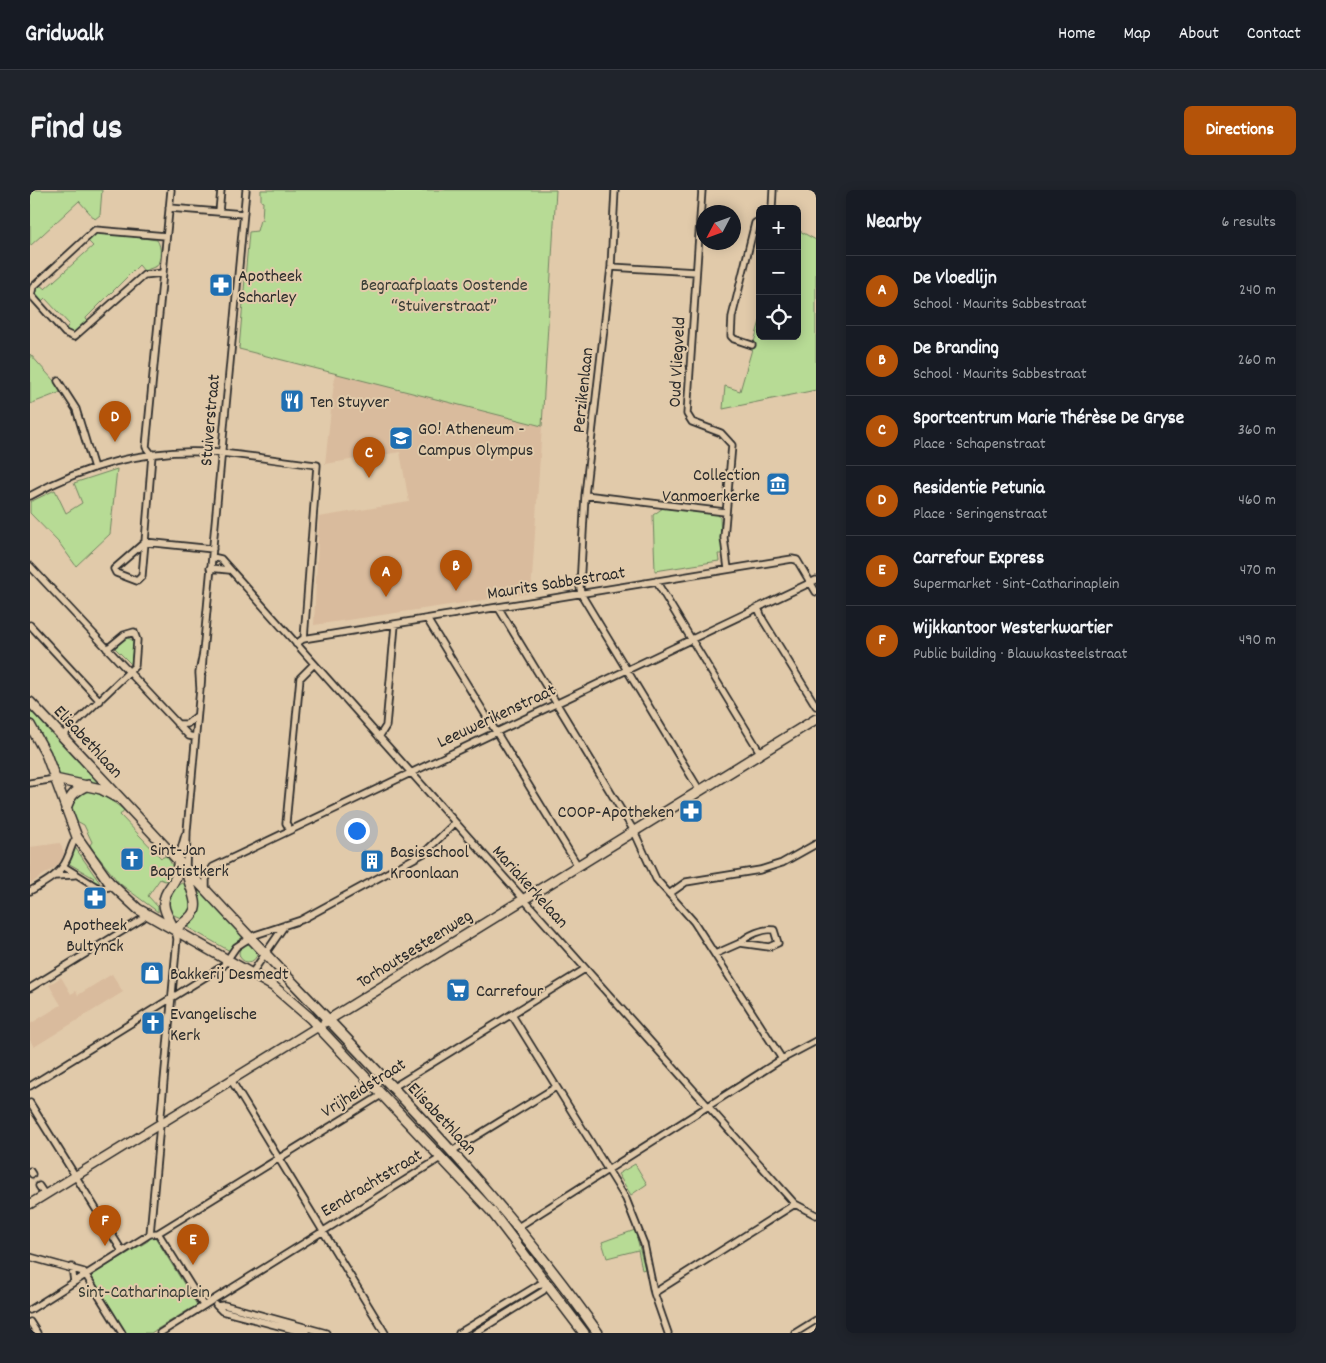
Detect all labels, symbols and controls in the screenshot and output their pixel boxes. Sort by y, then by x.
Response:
text: Gridwalk [25,18,104,52]
text: Home [1058,22,1095,47]
text: Map [1123,22,1151,47]
text: About [1179,22,1219,47]
text: Contact [1247,22,1301,47]
text: Find us [30,105,122,155]
button: Directions [1184,106,1296,155]
north arrow [696,205,741,250]
map controls [756,205,801,340]
button: + [756,205,801,250]
text: Nearby [866,208,921,238]
text: 6 results [1221,211,1276,234]
button: − [756,250,801,295]
place label: Apotheek Scharley [238,265,302,311]
text: De Vloedlijn [913,266,997,293]
pharmacy icon: Apotheek Scharley [208,272,234,298]
park label: Begraafplaats Oostende “Stuiverstraat” [360,274,528,320]
text: A [878,279,886,302]
text: 240 m [1239,279,1276,302]
text: School · Maurits Sabbestraat [913,293,1087,316]
button: locate [756,295,801,340]
street label: Oud Vliegveld [664,316,693,408]
text: De Branding [913,336,999,363]
street label: Perzikenlaan [568,346,601,434]
text: B [878,349,886,372]
text: 260 m [1238,349,1276,372]
text: School · Maurits Sabbestraat [913,363,1087,386]
street label: Stuiverstraat [195,373,228,467]
restaurant icon: Ten Stuyver [279,388,305,414]
place label: Ten Stuyver [310,391,390,416]
pin: D [99,401,131,442]
text: Sportcentrum Marie Thérèse De Gryse [913,406,1184,433]
place label: GO! Atheneum - Campus Olympus [418,418,533,464]
text: C [878,419,886,442]
text: 360 m [1238,419,1276,442]
school or university icon: GO! Atheneum - Campus Olympus [388,425,414,451]
text: Place · Schapenstraat [913,433,1046,456]
pin: C [353,437,385,478]
place label: Collection Vanmoerkerke [662,464,760,510]
museum icon: Collection Vanmoerkerke [765,471,791,497]
text: Residentie Petunia [913,476,1045,503]
text: D [878,489,886,512]
text: 460 m [1238,489,1276,512]
text: Place · Seringenstraat [913,503,1047,526]
text: Carrefour Express [913,546,1044,573]
pin: B [440,550,472,591]
pin: A [370,556,402,597]
text: E [878,559,886,582]
text: 470 m [1240,559,1276,582]
street label: Maurits Sabbestraat [486,561,628,608]
text: Supermarket · Sint-Catharinaplein [913,573,1119,596]
text: Wijkkantoor Westerkwartier [913,616,1113,643]
text: F [878,629,886,652]
text: 490 m [1239,629,1276,652]
text: Public building · Blauwkasteelstraat [913,643,1127,666]
street label: Leeuwerikenstraat [434,679,561,756]
street label: Elisabethlaan [47,701,128,785]
pharmacy icon: COOP-Apotheken [678,798,704,824]
place label: COOP-Apotheken [558,801,674,826]
your location [344,818,370,844]
place label: Sint-Jan Baptistkerk [150,839,229,885]
place label: Basisschool Kroonlaan [390,841,470,887]
street label: Mariakerkelaan [485,841,573,935]
church icon: Sint-Jan Baptistkerk [119,846,145,872]
building icon: Basisschool Kroonlaan [359,848,385,874]
pharmacy icon: Apotheek Bultynck [82,885,108,911]
street label: Torhoutsesteenweg [353,904,478,996]
place label: Apotheek Bultynck [63,914,127,960]
shop icon: Bakkerij Desmedt [139,960,165,986]
place label: Bakkerij Desmedt [170,963,289,988]
supermarket icon: Carrefour [445,977,471,1003]
place label: Carrefour [476,980,544,1005]
place label: Evangelische Kerk [170,1003,257,1049]
church icon: Evangelische Kerk [140,1010,166,1036]
street label: Vrijheidstraat [317,1053,412,1125]
street label: Elisabethlaan [401,1078,482,1162]
street label: Eendrachtstraat [317,1144,428,1224]
pin: F [89,1205,121,1246]
pin: E [177,1224,209,1265]
park label: Sint-Catharinaplein [78,1281,210,1306]

